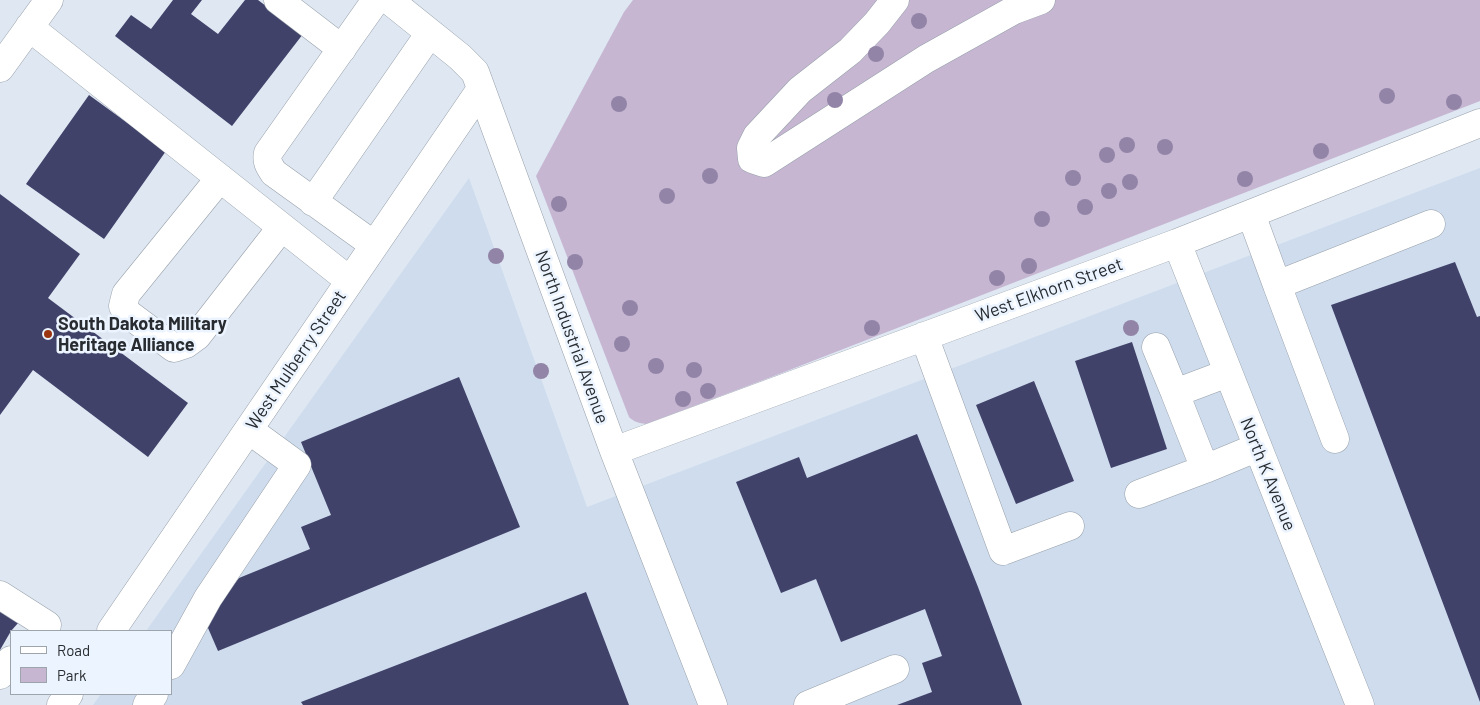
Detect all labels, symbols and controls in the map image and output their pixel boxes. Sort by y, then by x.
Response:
street label: North Industrial Avenue [531,247,613,427]
street label: West Elkhorn Street [972,253,1126,327]
street label: West Mulberry Street [241,286,351,434]
place label: South Dakota Military Heritage Alliance [58,313,227,356]
marker: South Dakota Military Heritage Alliance [42,328,54,340]
street label: North K Avenue [1235,414,1301,534]
legend [10,630,172,695]
text: Road [57,641,90,659]
text: Park [57,666,86,684]

